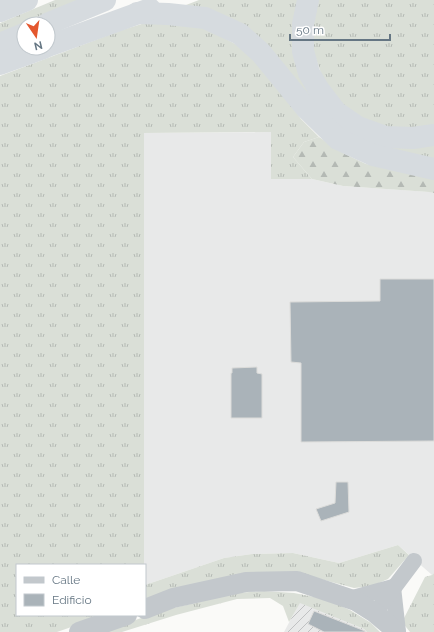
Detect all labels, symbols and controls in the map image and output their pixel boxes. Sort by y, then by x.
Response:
north arrow [16,16,56,56]
scale bar [290,16,390,42]
text: 50 m [296,23,324,37]
text: N [33,38,44,53]
legend [16,564,146,616]
text: Calle [52,573,80,587]
text: Edificio [52,593,92,607]

